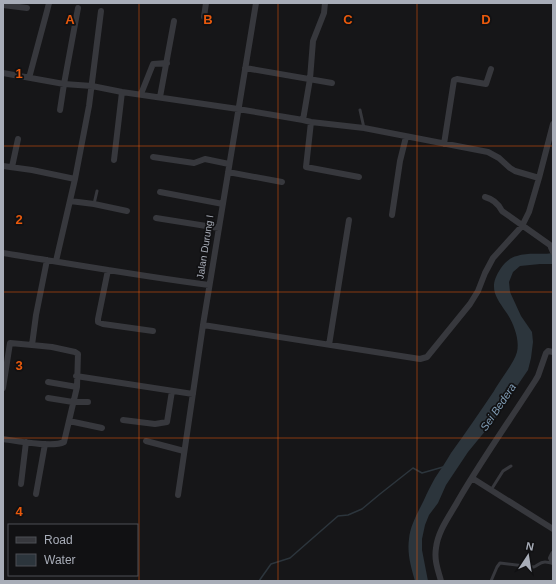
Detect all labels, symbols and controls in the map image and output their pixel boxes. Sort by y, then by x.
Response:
text: A [65,12,75,27]
text: B [203,12,213,27]
text: C [343,12,353,27]
text: D [481,12,491,27]
text: 1 [15,66,23,81]
text: 2 [15,212,23,227]
street label: Jalan Durung I [194,214,216,280]
text: 3 [15,358,23,373]
water label: Sei Bedera [478,381,518,433]
text: 4 [15,504,23,519]
legend [8,524,138,576]
text: Road [44,533,73,547]
north arrow [508,536,548,576]
text: N [525,540,535,553]
text: Water [44,553,76,567]

